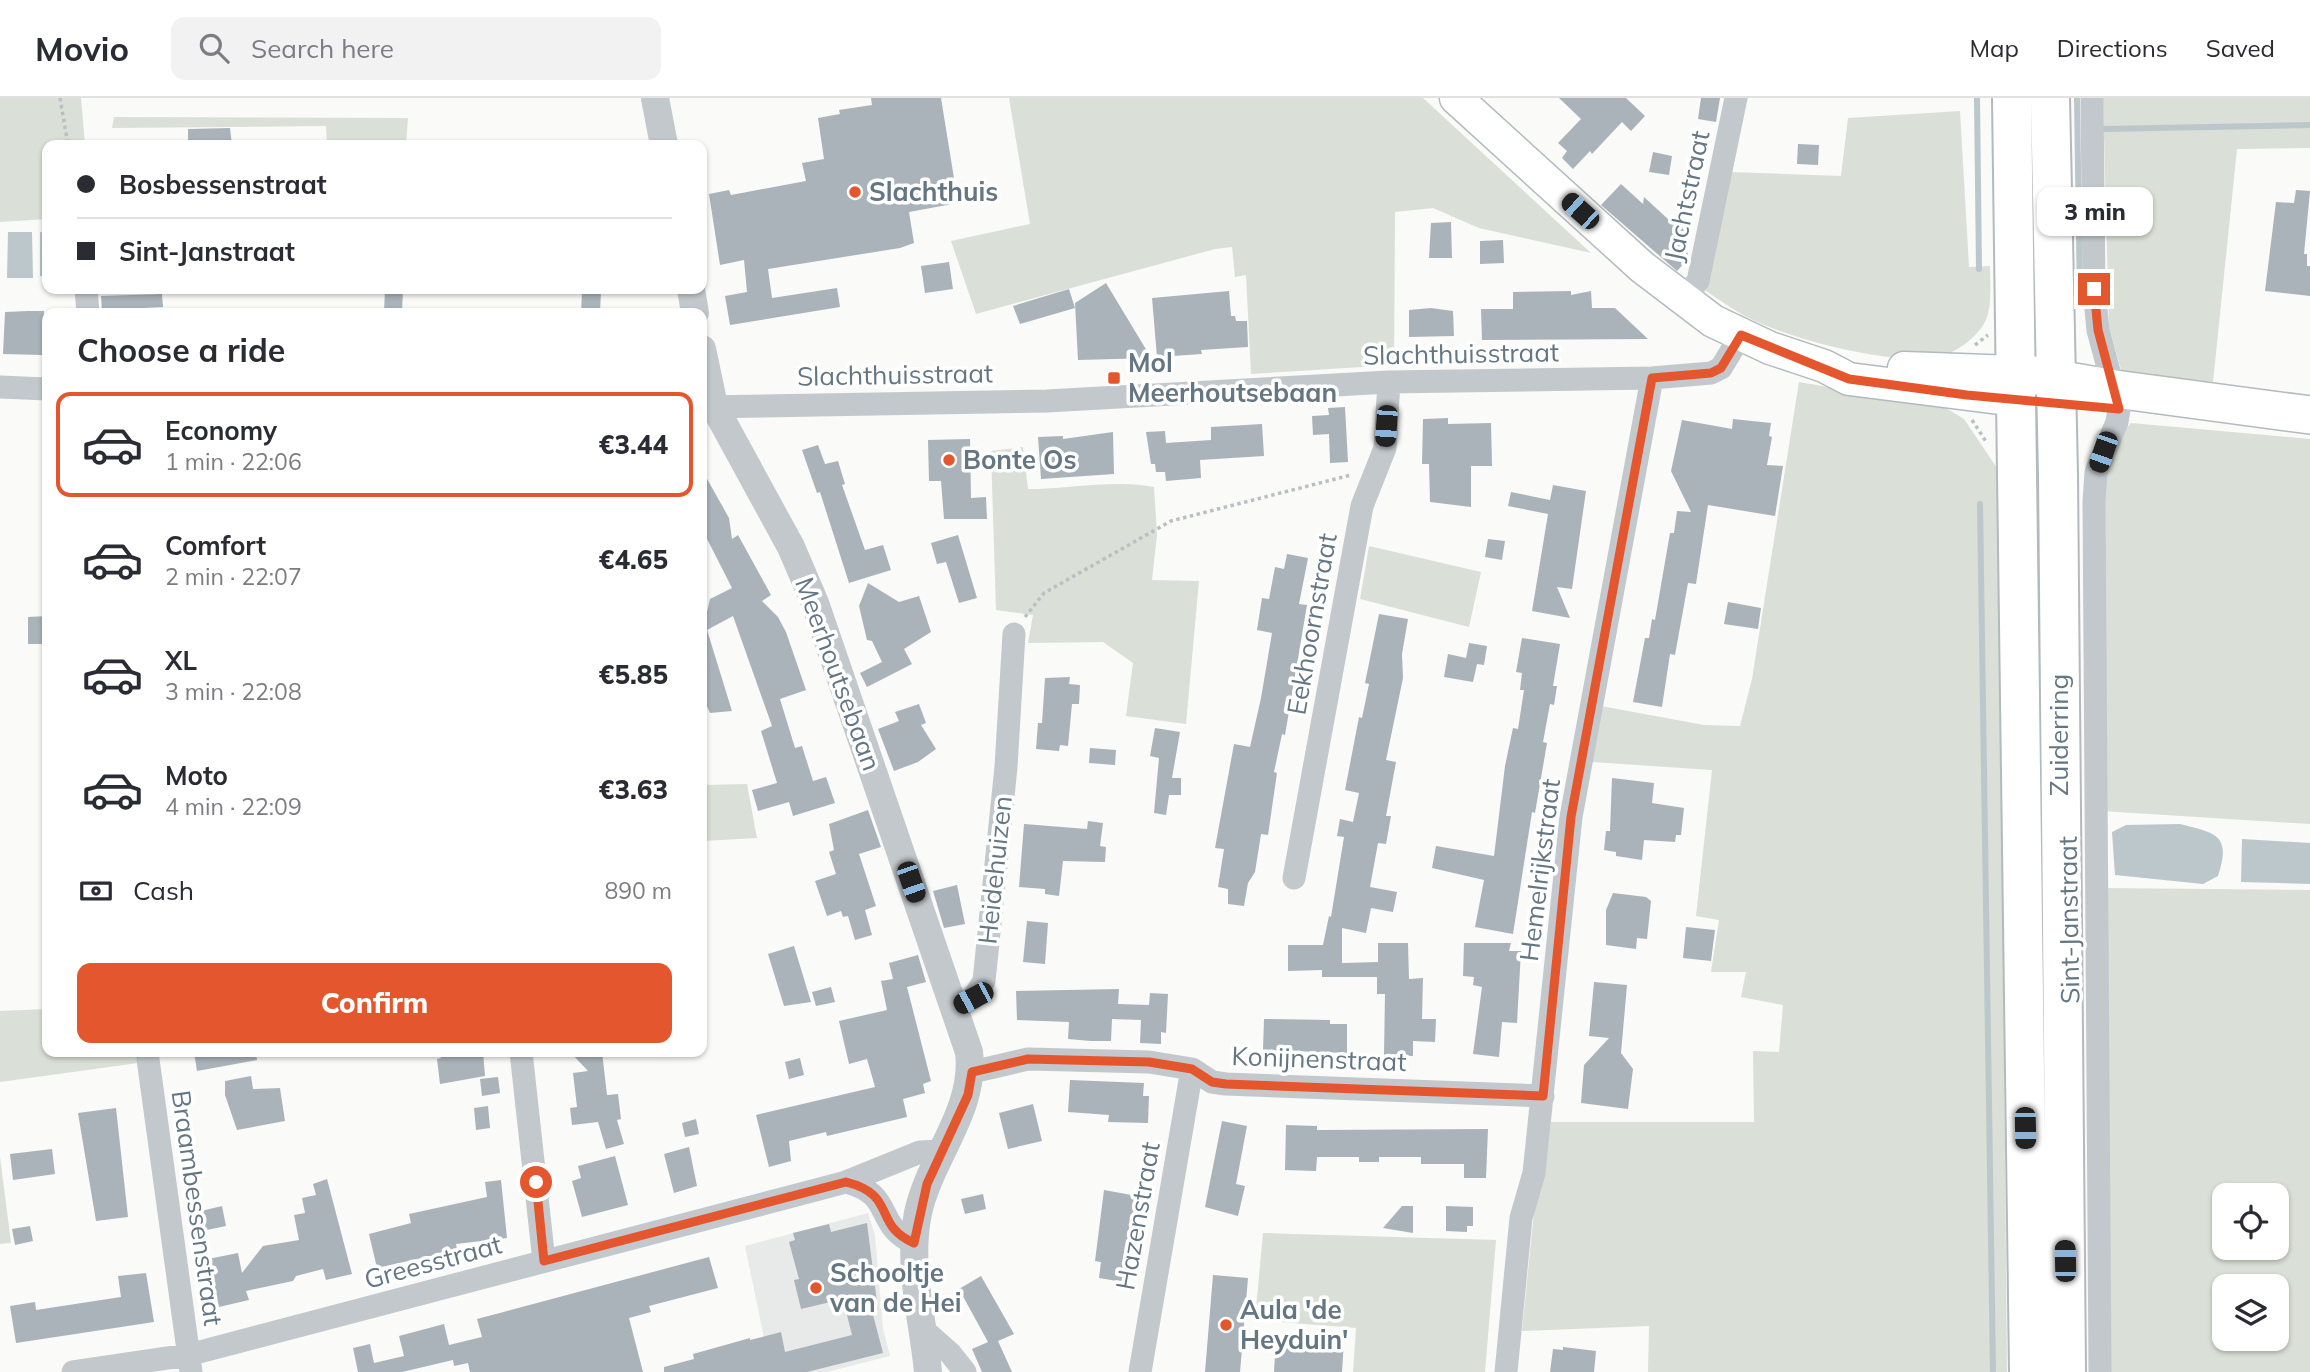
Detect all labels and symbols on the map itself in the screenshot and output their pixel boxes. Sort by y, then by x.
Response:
street label: Jachtstraat [1657,127,1716,264]
place label: Slachthuis [869,175,998,208]
marker: Slachthuis [847,184,863,200]
callout: 3 min [2036,188,2152,236]
car [1558,189,1603,233]
route end [2078,273,2110,305]
street label: Slachthuisstraat [1363,335,1559,372]
place label: Mol Meerhoutsebaan [1128,346,1337,409]
street label: Slachthuisstraat [797,356,993,393]
marker: Mol Meerhoutsebaan [1106,370,1122,386]
car [1375,404,1398,448]
car [2087,429,2120,475]
place label: Bonte Os [963,443,1077,476]
marker: Bonte Os [941,452,957,468]
street label: Eekhoornstraat [1279,531,1344,717]
street label: Meerhoutsebaan [788,573,889,775]
street label: Zuiderring [2042,674,2075,796]
street label: Hemelrijkstraat [1512,777,1567,963]
street label: Heidehuizen [970,794,1019,946]
street label: Sint-Janstraat [2051,836,2086,1004]
car [895,859,928,905]
car [950,979,997,1017]
street label: Konijnenstraat [1231,1039,1407,1078]
street label: Braambessenstraat [165,1088,230,1328]
car [2015,1107,2036,1149]
street label: Hazenstraat [1108,1139,1167,1292]
route start [520,1166,552,1198]
street label: Greesstraat [361,1227,505,1296]
car [2055,1240,2076,1282]
place label: Schooltje van de Hei [829,1256,961,1319]
marker: Schooltje van de Hei [808,1280,824,1296]
place label: Aula 'de Heyduin' [1240,1293,1348,1356]
marker: Aula 'de Heyduin' [1218,1317,1234,1333]

